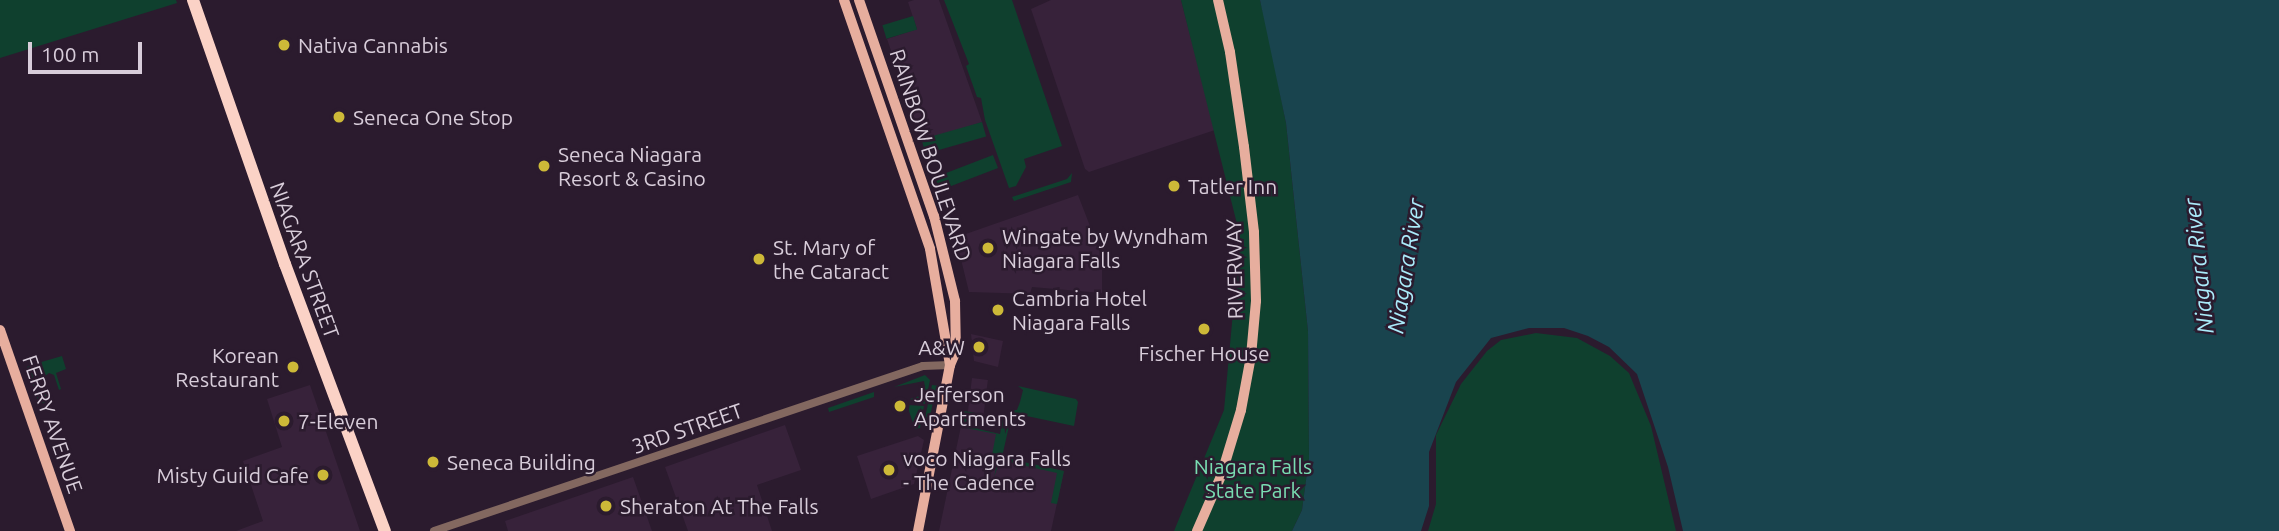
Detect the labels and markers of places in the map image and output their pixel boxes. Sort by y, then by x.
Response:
place label: Nativa Cannabis [298,32,448,58]
marker: Nativa Cannabis [276,37,292,53]
place label: Seneca One Stop [353,104,513,130]
marker: Seneca One Stop [331,109,347,125]
place label: Seneca Niagara Resort & Casino [558,141,706,191]
marker: Seneca Niagara Resort & Casino [536,158,552,174]
place label: Tatler Inn [1188,173,1277,199]
marker: Tatler Inn [1166,178,1182,194]
place label: Wingate by Wyndham Niagara Falls [1002,223,1208,273]
place label: St. Mary of the Cataract [773,234,889,284]
marker: Wingate by Wyndham Niagara Falls [980,240,996,256]
marker: St. Mary of the Cataract [751,251,767,267]
place label: Cambria Hotel Niagara Falls [1012,285,1147,335]
marker: Cambria Hotel Niagara Falls [990,302,1006,318]
marker: Fischer House [1196,321,1212,337]
place label: A&W [918,334,965,360]
marker: A&W [971,339,987,355]
place label: Fischer House [1139,340,1269,366]
place label: Korean Restaurant [175,342,279,392]
marker: Korean Restaurant [285,359,301,375]
place label: Jefferson Apartments [914,381,1026,431]
marker: Jefferson Apartments [892,398,908,414]
place label: 7-Eleven [298,408,379,434]
marker: 7-Eleven [276,413,292,429]
place label: voco Niagara Falls - The Cadence [903,445,1071,495]
place label: Seneca Building [447,449,596,475]
marker: Seneca Building [425,454,441,470]
place label: Misty Guild Cafe [156,462,309,488]
marker: voco Niagara Falls - The Cadence [881,462,897,478]
marker: Misty Guild Cafe [315,467,331,483]
place label: Sheraton At The Falls [620,493,819,519]
marker: Sheraton At The Falls [598,498,614,514]

